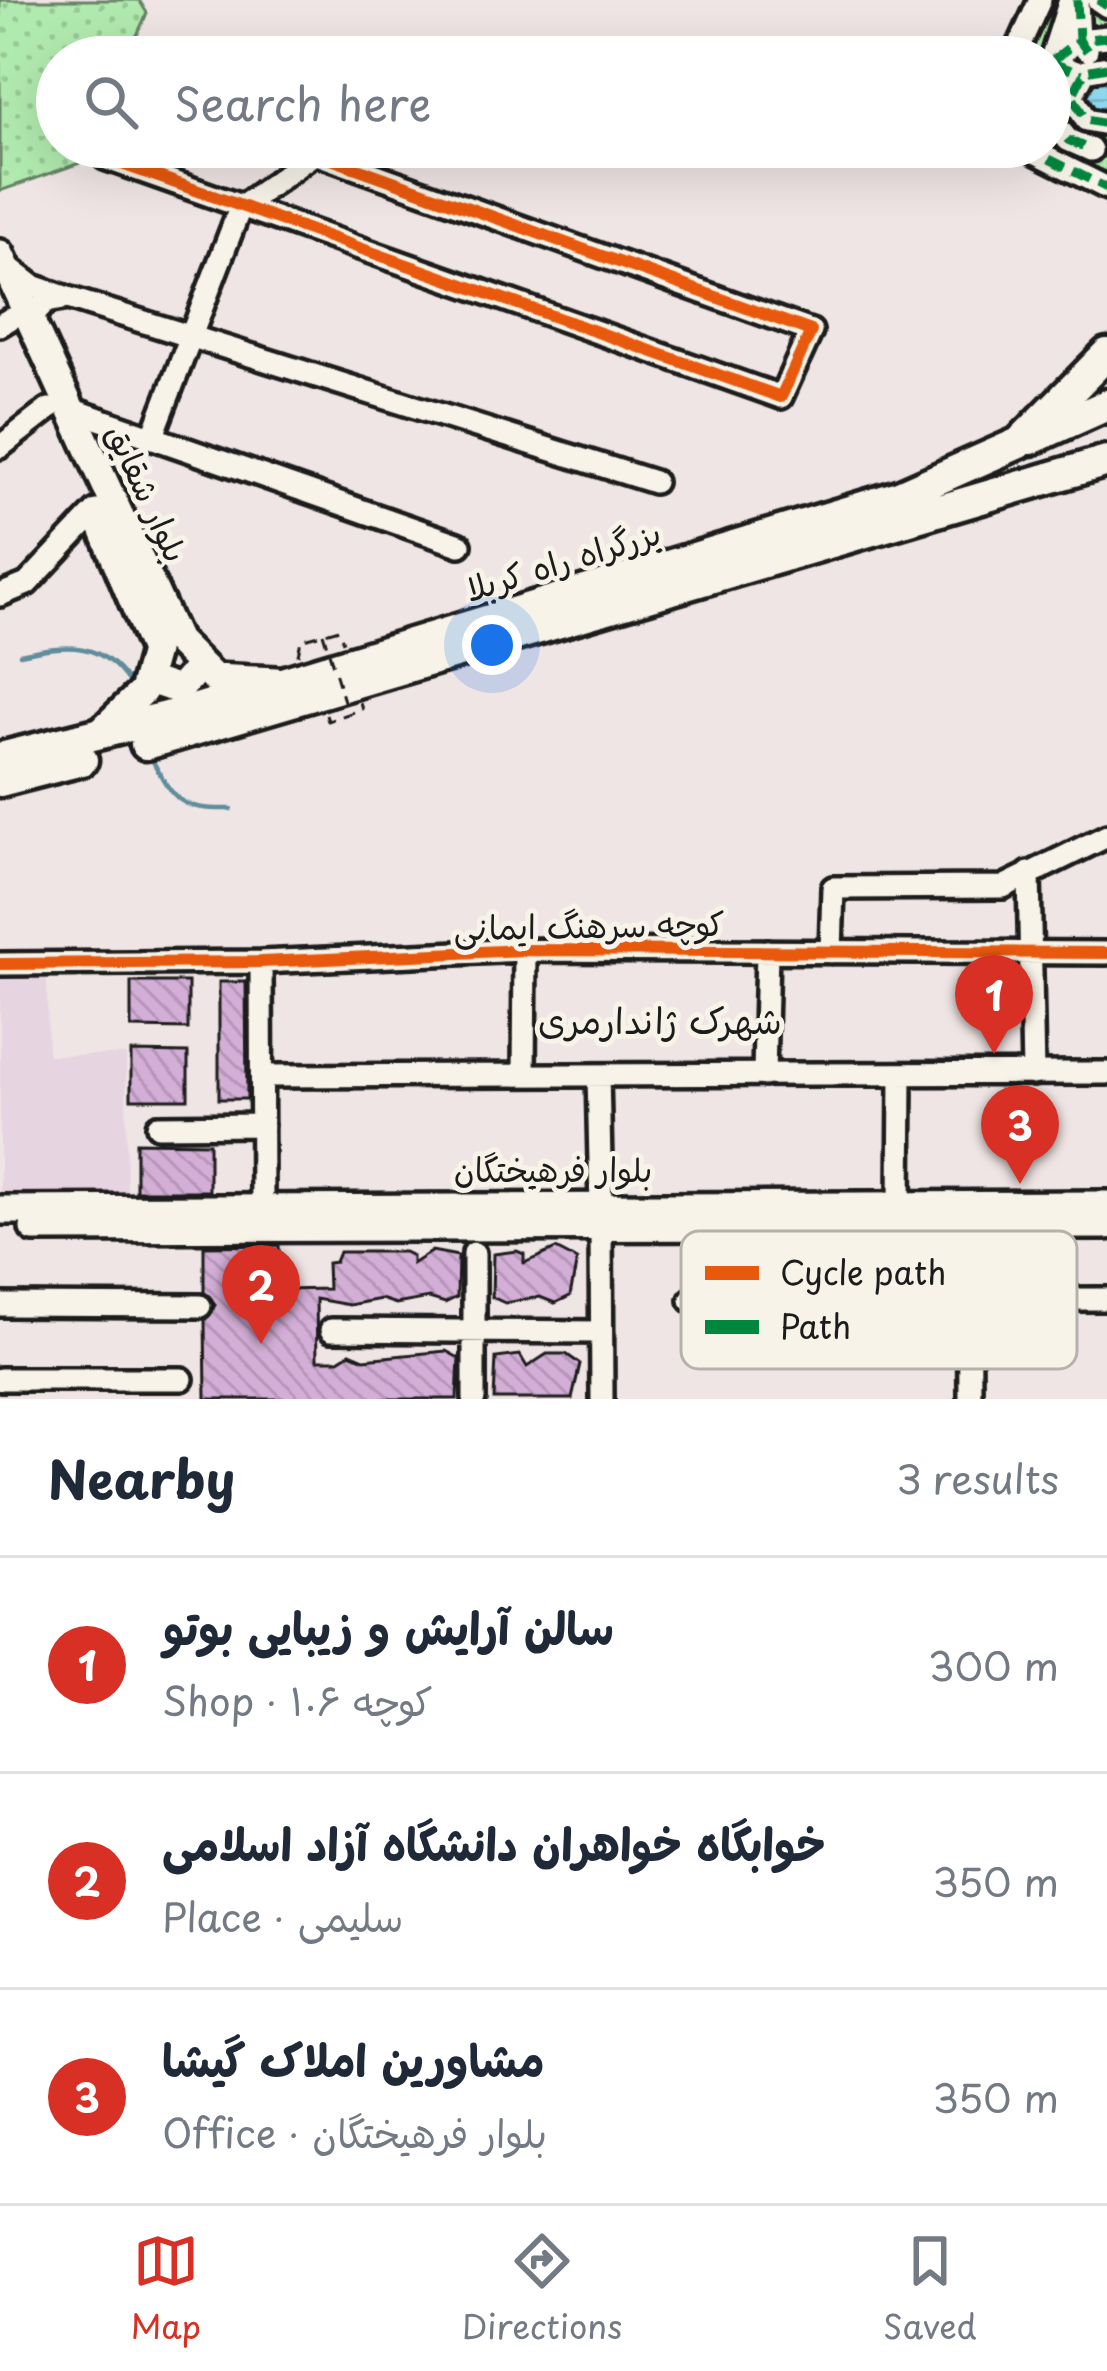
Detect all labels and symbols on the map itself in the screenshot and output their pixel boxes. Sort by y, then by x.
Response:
street label: بلوار شقایق [95,415,203,570]
street label: بزرگراه راه کربلا [458,506,666,613]
your location [462,615,522,675]
street label: کوچه سرهنگ ایمانی [453,897,725,951]
pin: 1 [955,955,1033,1054]
district label: شهرک ژاندارمری [538,992,782,1046]
pin: 3 [981,1085,1059,1184]
street label: بلوار فرهیختگان [454,1143,652,1193]
legend [681,1231,1077,1369]
pin: 2 [222,1245,300,1344]
text: Cycle path [780,1246,946,1296]
text: Path [780,1300,851,1350]

